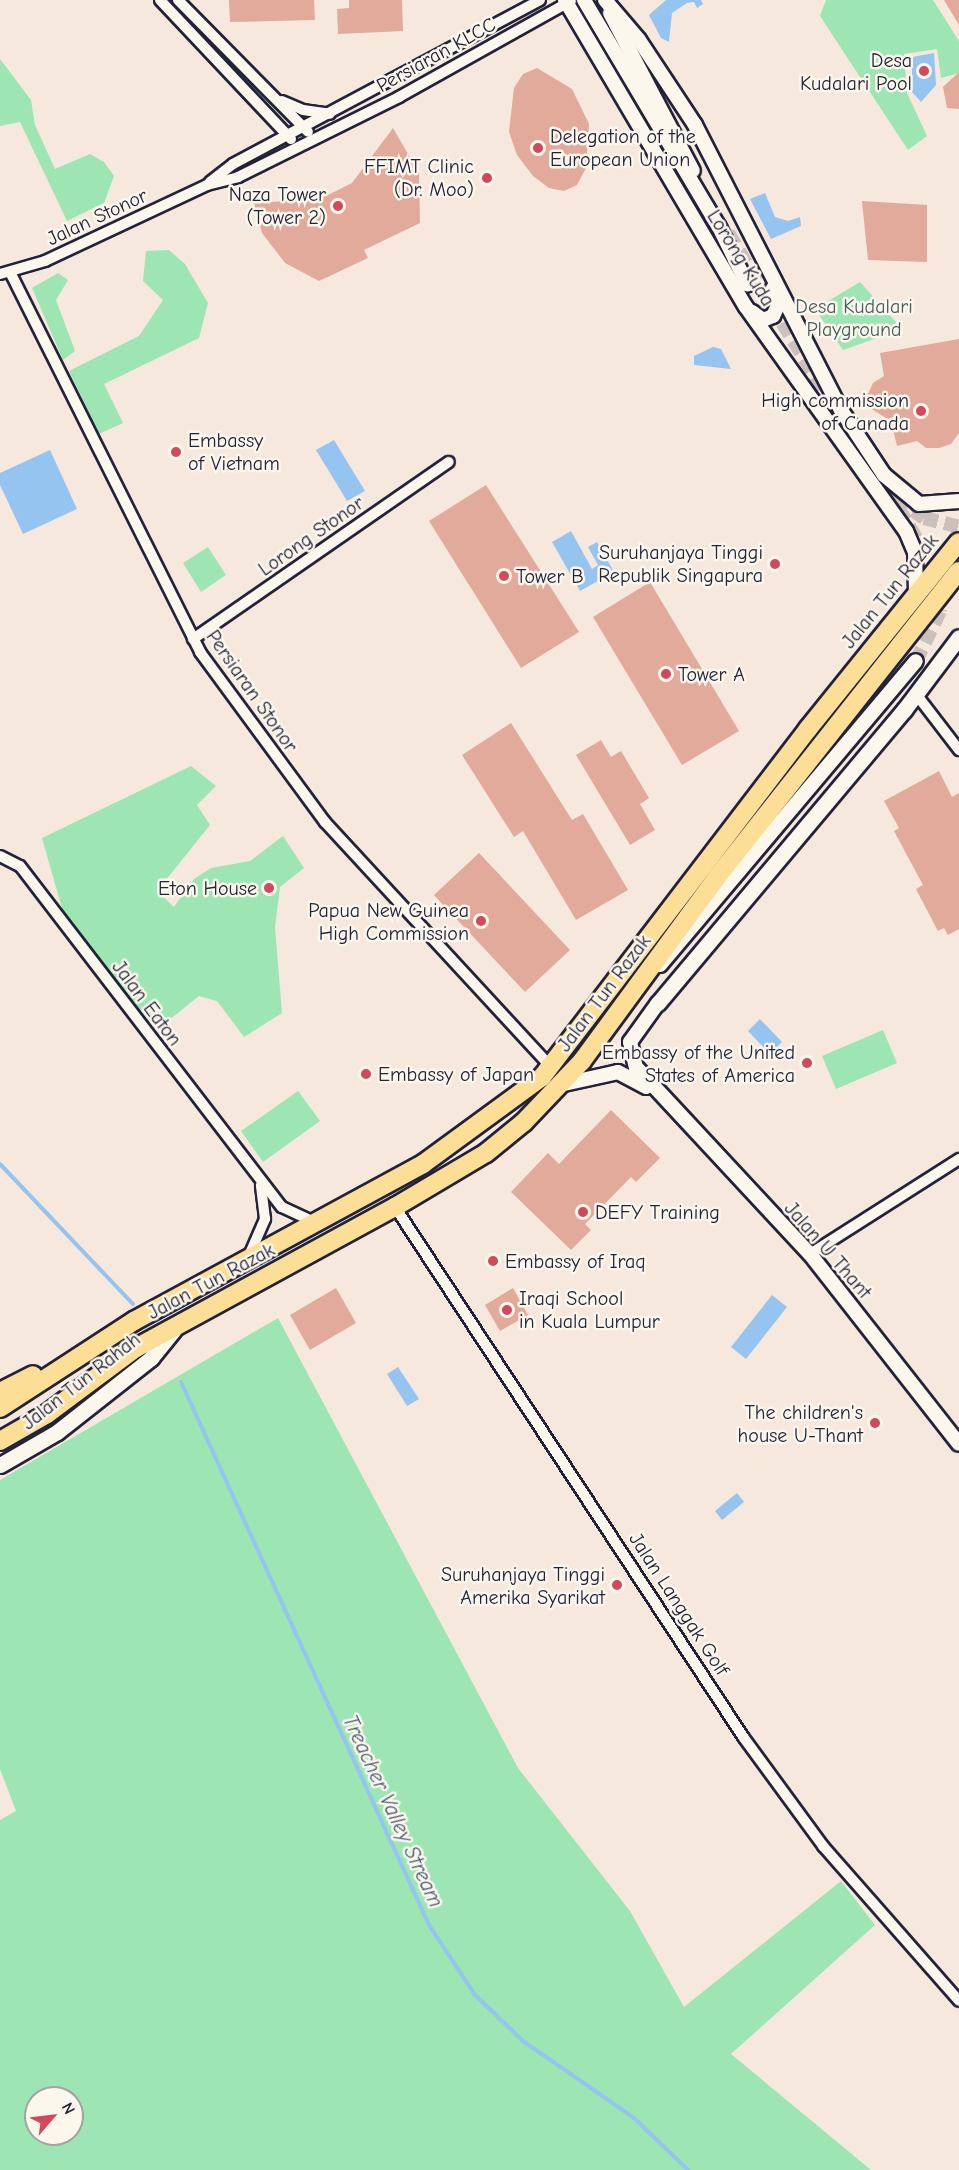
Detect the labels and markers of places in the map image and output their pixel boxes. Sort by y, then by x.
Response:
place label: Desa Kudalari Pool [800,48,912,95]
marker: Desa Kudalari Pool [917,64,931,78]
place label: Delegation of the European Union [550,124,696,171]
marker: Delegation of the European Union [531,141,545,155]
place label: FFIMT Clinic (Dr. Moo) [364,154,474,201]
marker: FFIMT Clinic (Dr. Moo) [478,169,496,187]
place label: Naza Tower (Tower 2) [229,183,326,230]
marker: Naza Tower (Tower 2) [331,199,345,213]
place label: High commission of Canada [761,388,909,435]
marker: High commission of Canada [914,404,928,418]
place label: Embassy of Vietnam [188,428,280,475]
marker: Embassy of Vietnam [169,445,183,459]
place label: Suruhanjaya Tinggi Republik Singapura [598,540,763,587]
marker: Suruhanjaya Tinggi Republik Singapura [768,557,782,571]
place label: Tower B [516,564,584,588]
marker: Tower B [497,569,511,583]
place label: Tower A [678,662,745,686]
marker: Tower A [659,667,673,681]
place label: Eton House [158,876,257,900]
marker: Eton House [262,881,276,895]
place label: Papua New Guinea High Commission [308,898,469,945]
marker: Papua New Guinea High Commission [474,914,488,928]
place label: Embassy of the United States of America [602,1040,795,1087]
marker: Embassy of the United States of America [800,1056,814,1070]
place label: Embassy of Japan [378,1062,534,1086]
marker: Embassy of Japan [359,1067,373,1081]
place label: DEFY Training [595,1200,720,1224]
marker: DEFY Training [576,1205,590,1219]
place label: Embassy of Iraq [505,1249,646,1273]
marker: Embassy of Iraq [486,1254,500,1268]
place label: Iraqi School in Kuala Lumpur [519,1286,660,1333]
marker: Iraqi School in Kuala Lumpur [500,1303,514,1317]
place label: The children's house U-Thant [738,1400,863,1447]
marker: The children's house U-Thant [868,1416,882,1430]
place label: Suruhanjaya Tinggi Amerika Syarikat [441,1562,605,1609]
marker: Suruhanjaya Tinggi Amerika Syarikat [610,1578,624,1592]

